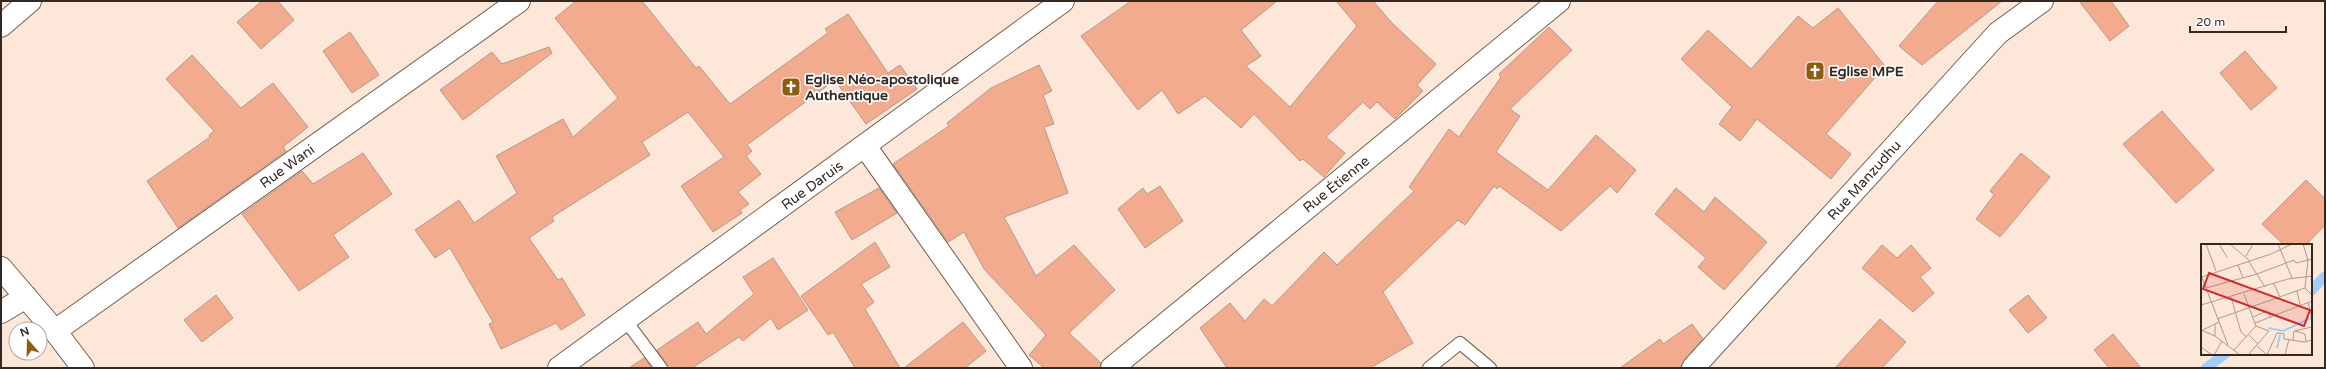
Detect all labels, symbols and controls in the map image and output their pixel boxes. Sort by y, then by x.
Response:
scale bar [2190,8,2286,34]
text: 20 m [2196,15,2225,29]
church icon: Eglise MPE [1804,60,1826,82]
place label: Eglise MPE [1829,63,1904,80]
place label: Eglise Néo-apostolique Authentique [805,71,959,104]
church icon: Eglise Néo-apostolique Authentique [780,76,802,98]
street label: Rue Manzudhu [1824,137,1905,224]
street label: Rue Wani [257,141,318,192]
street label: Rue Étienne [1300,152,1373,216]
street label: Rue Daruis [778,157,847,214]
inset map [2201,244,2312,355]
north arrow [8,321,48,361]
text: N [18,324,31,340]

